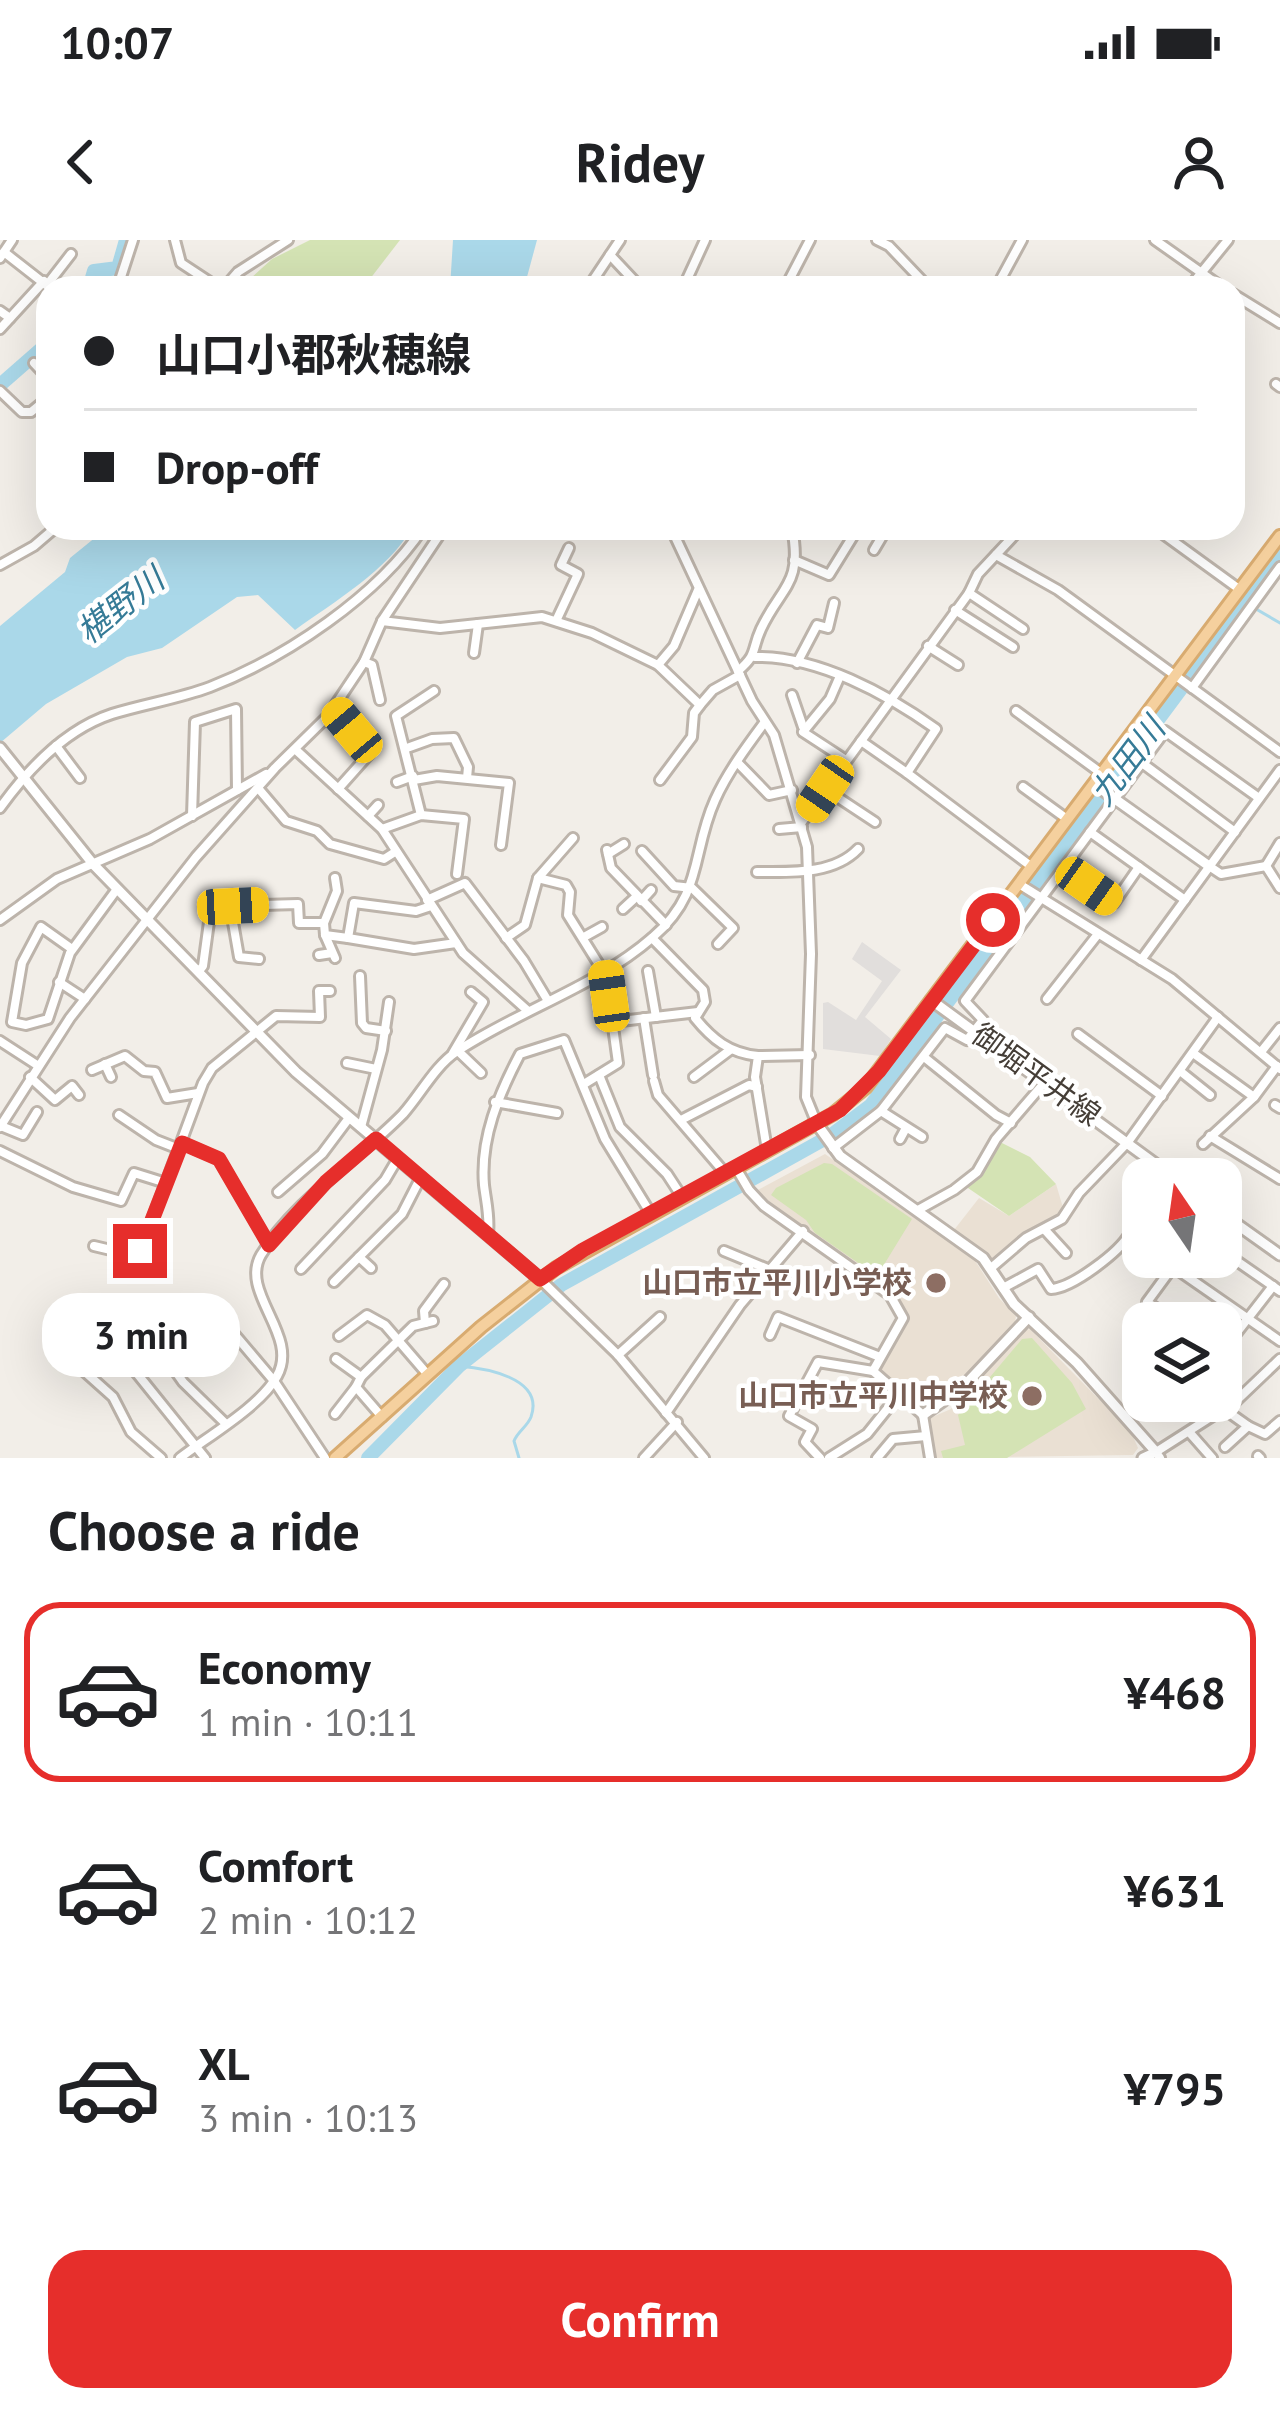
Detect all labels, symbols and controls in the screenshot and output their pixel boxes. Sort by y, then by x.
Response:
text: 10:07 [60,13,174,71]
text: Ridey [576,127,704,197]
icon: back [48,129,114,195]
icon: person [1166,129,1232,195]
text: 山口小郡秋穂線 [156,325,471,383]
text: Drop-off [156,438,318,496]
water label: 椹野川 [67,555,174,652]
car [315,691,389,769]
water label: 九田川 [1080,706,1175,813]
car [790,749,860,829]
car [1049,851,1129,921]
car [196,886,270,926]
route start [966,893,1020,947]
car [586,958,632,1034]
street label: 御堀平井線 [965,1014,1109,1134]
north arrow [1122,1158,1242,1278]
map controls [1122,1158,1242,1422]
route end [113,1224,167,1278]
place label: 山口市立平川小学校 [642,1262,912,1301]
marker: 山口市立平川小学校 [923,1270,949,1296]
callout: 3 min [41,1293,239,1377]
button: layers [1122,1302,1242,1422]
text: 3 min [93,1309,189,1360]
place label: 山口市立平川中学校 [738,1375,1008,1414]
marker: 山口市立平川中学校 [1019,1383,1045,1409]
text: Choose a ride [48,1495,360,1565]
icon: car [54,1638,162,1746]
text: Economy [198,1638,371,1696]
text: ¥468 [1124,1663,1226,1721]
text: 1 min · 10:11 [198,1696,418,1747]
icon: car [54,1836,162,1944]
text: Comfort [198,1836,353,1894]
text: ¥631 [1124,1861,1226,1919]
text: 2 min · 10:12 [198,1894,418,1945]
icon: car [54,2034,162,2142]
text: XL [198,2034,250,2092]
text: ¥795 [1124,2059,1226,2117]
text: 3 min · 10:13 [198,2092,418,2143]
button: Confirm [48,2250,1232,2388]

